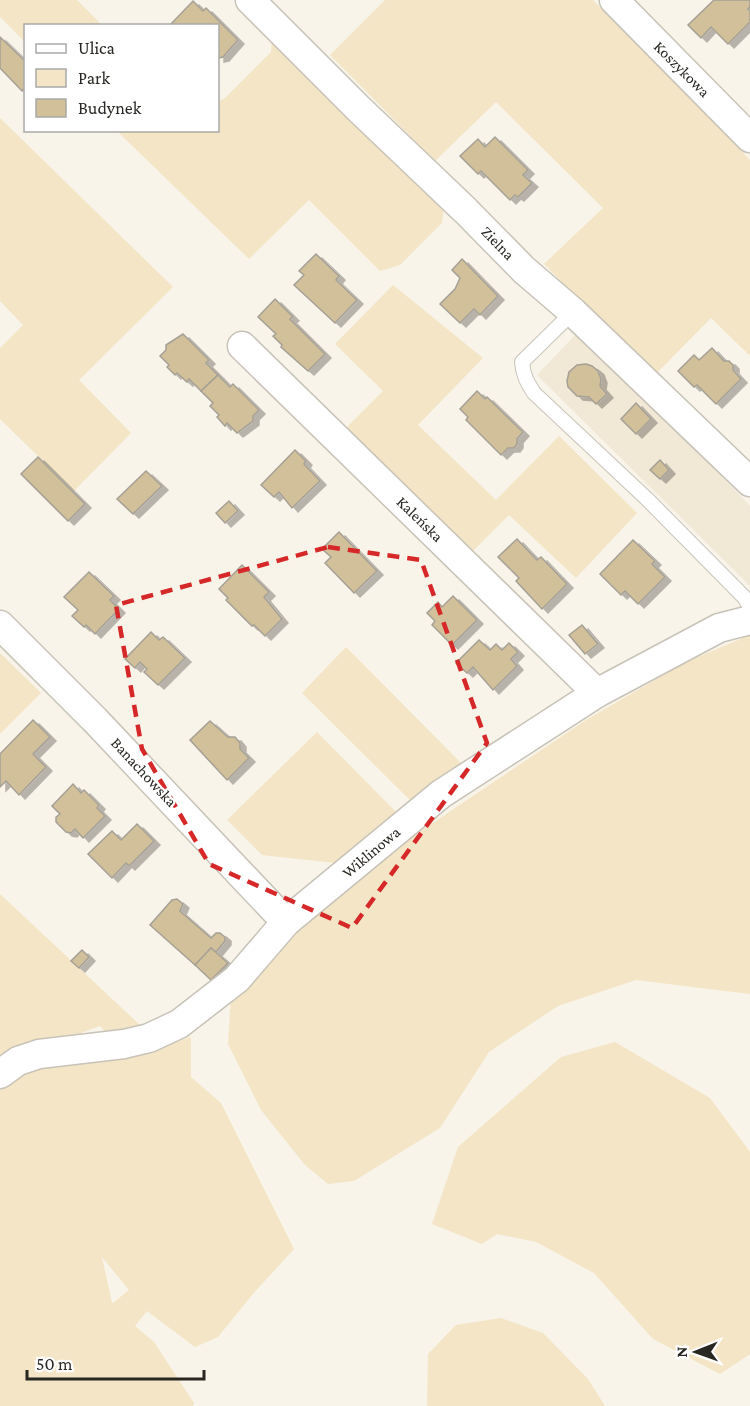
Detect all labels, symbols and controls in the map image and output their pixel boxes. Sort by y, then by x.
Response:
legend [24,24,219,132]
text: Ulica [78,38,115,58]
street label: Koszykowa [650,38,714,102]
text: Park [78,68,110,88]
text: Budynek [78,98,142,118]
street label: Zielna [478,223,518,264]
street label: Kaleńska [393,493,447,546]
street label: Banachowska [108,734,181,810]
street label: Wiklinowa [339,823,404,881]
north arrow [666,1322,726,1382]
scale bar [27,1343,204,1381]
text: N [673,1347,690,1358]
text: 50 m [36,1354,73,1374]

